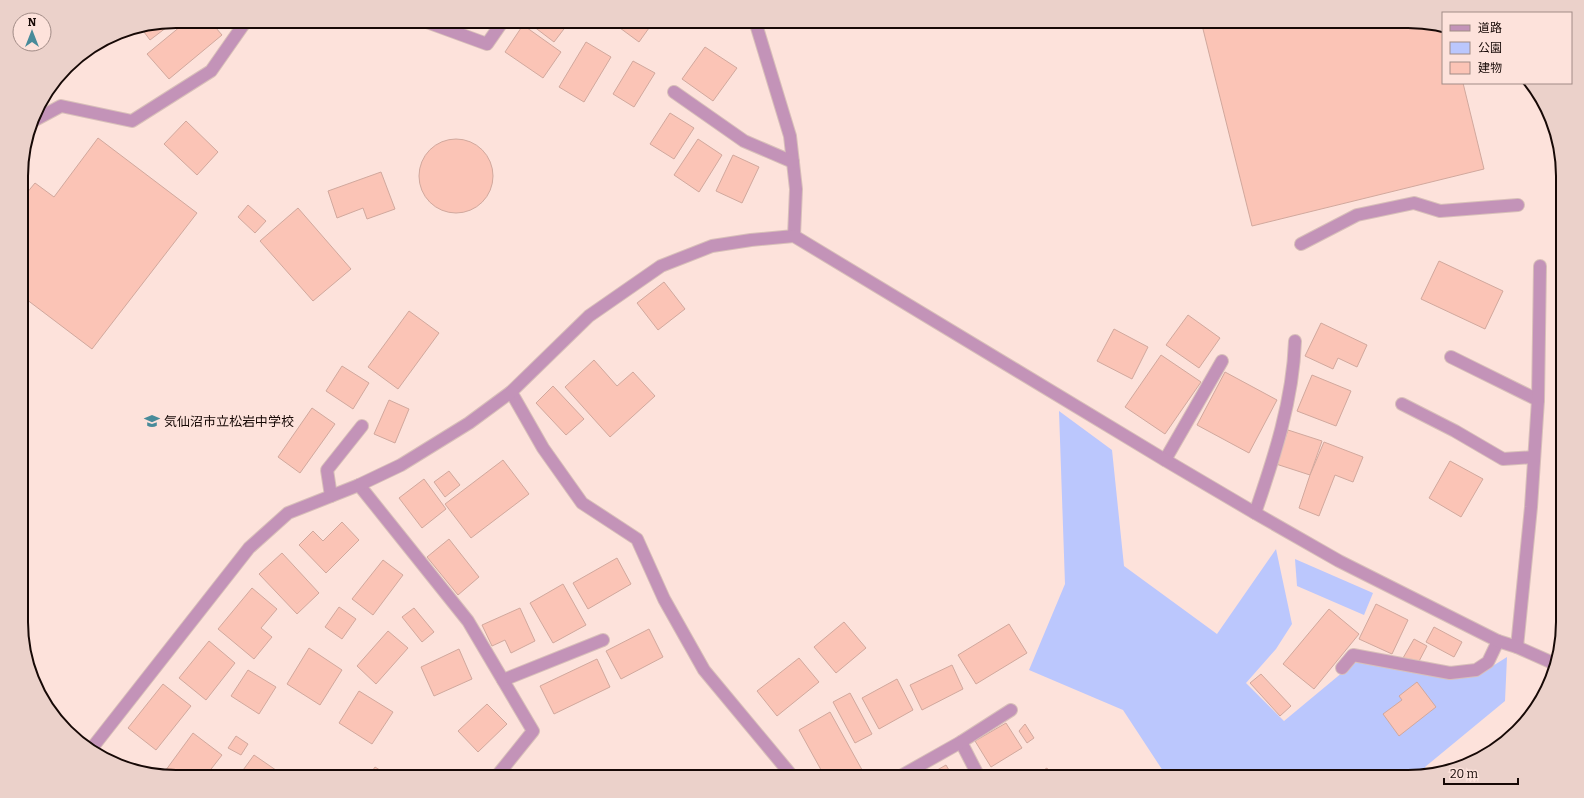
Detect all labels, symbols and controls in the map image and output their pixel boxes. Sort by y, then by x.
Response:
north arrow [12,12,52,52]
legend [1442,12,1572,84]
text: N [28,16,37,29]
text: 道路 [1478,21,1502,35]
text: 公園 [1478,41,1502,55]
text: 建物 [1478,61,1502,75]
school or university icon: 気仙沼市立松岩中学校 [143,412,161,430]
place label: 気仙沼市立松岩中学校 [164,414,294,429]
scale bar [1444,760,1518,786]
text: 20 m [1450,767,1479,781]

